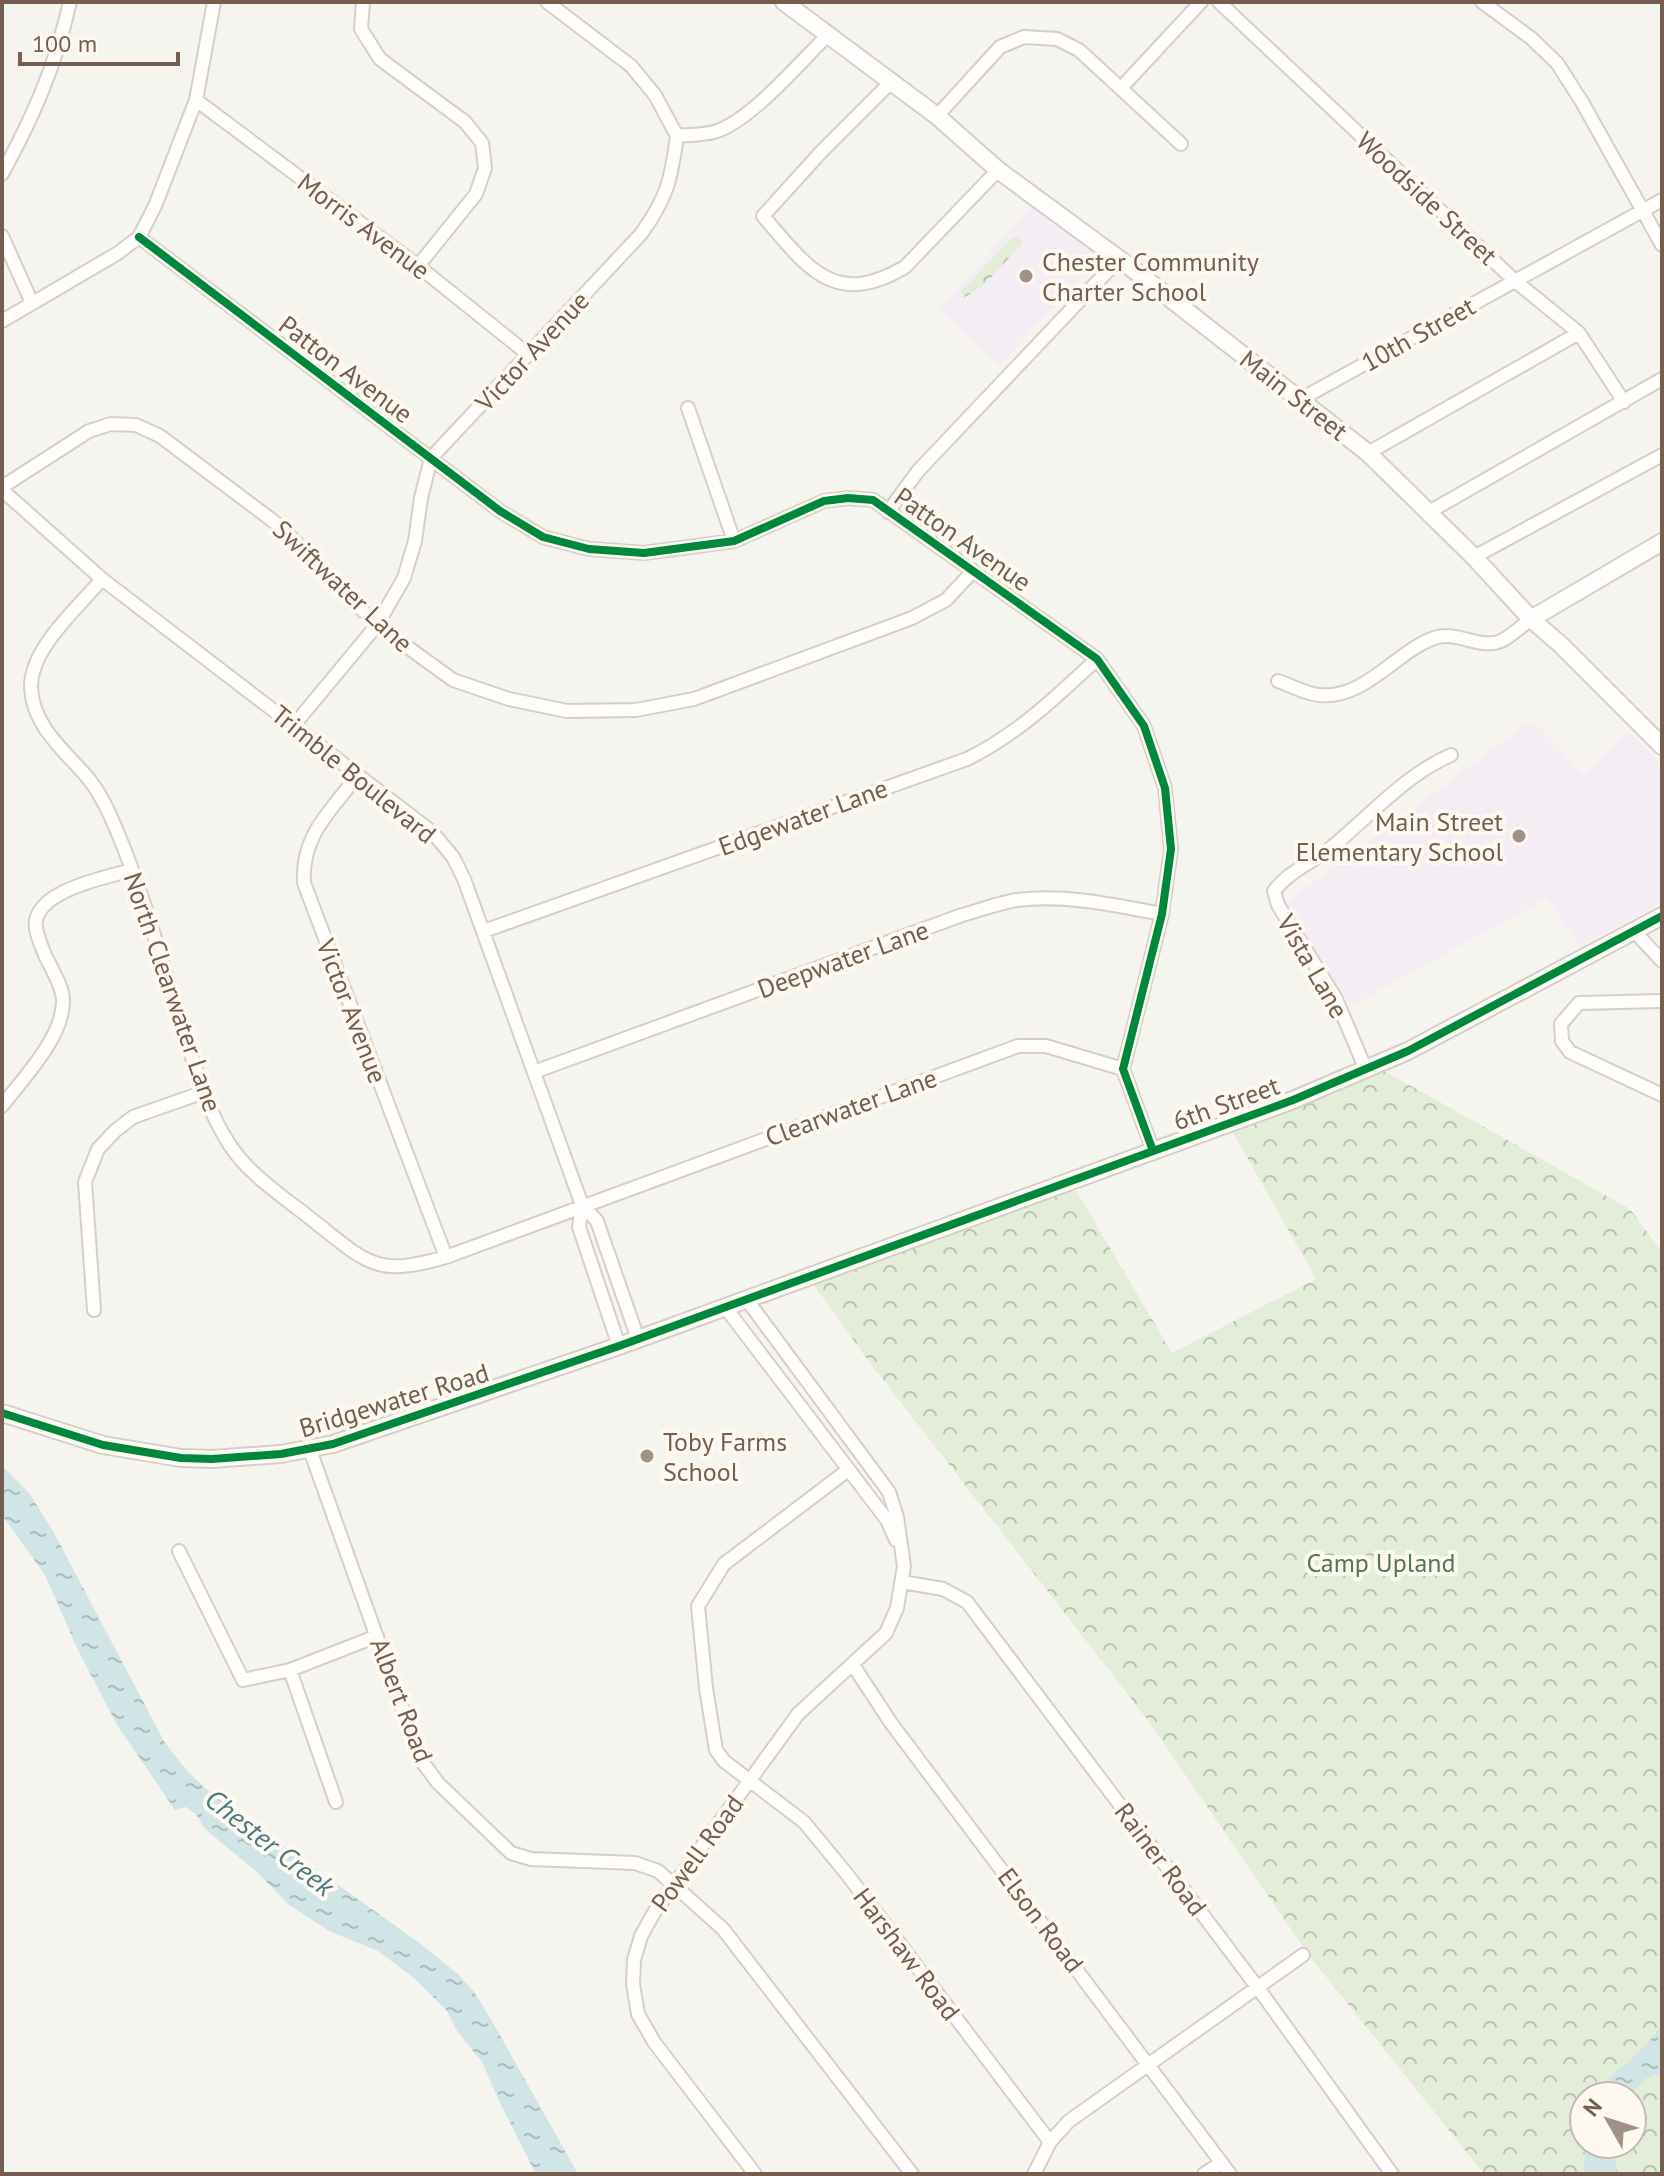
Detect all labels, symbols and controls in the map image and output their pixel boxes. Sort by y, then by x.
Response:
scale bar [20,16,178,66]
text: 100 m [32,28,97,59]
street label: Woodside Street [1350,124,1504,272]
street label: Morris Avenue [291,165,437,287]
place label: Chester Community Charter School [1042,245,1259,308]
marker: Chester Community Charter School [1017,267,1035,285]
street label: Victor Avenue [467,284,596,419]
street label: 10th Street [1355,289,1481,379]
street label: Patton Avenue [272,308,420,430]
street label: Main Street [1233,343,1355,448]
street label: Patton Avenue [888,480,1038,598]
street label: Swiftwater Lane [266,513,420,659]
street label: Trimble Boulevard [265,698,443,850]
street label: Edgewater Lane [714,771,892,863]
place label: Main Street Elementary School [1296,805,1503,868]
marker: Main Street Elementary School [1510,827,1528,845]
street label: North Clearwater Lane [117,868,229,1116]
street label: Vista Lane [1270,907,1356,1024]
street label: Deepwater Lane [753,913,933,1005]
street label: Victor Avenue [309,933,395,1088]
street label: Clearwater Lane [761,1061,941,1153]
street label: 6th Street [1168,1069,1284,1137]
street label: Bridgewater Road [295,1356,493,1444]
place label: Toby Farms School [663,1425,787,1488]
marker: Toby Farms School [638,1447,656,1465]
park label: Camp Upland [1306,1546,1456,1579]
street label: Albert Road [363,1633,441,1767]
water label: Chester Creek [198,1780,343,1905]
street label: Powell Road [644,1788,750,1918]
street label: Rainer Road [1108,1796,1214,1922]
street label: Elson Road [991,1861,1091,1979]
street label: Harshaw Road [846,1881,968,2027]
north arrow [1568,2080,1648,2160]
text: N [1577,2093,1608,2122]

